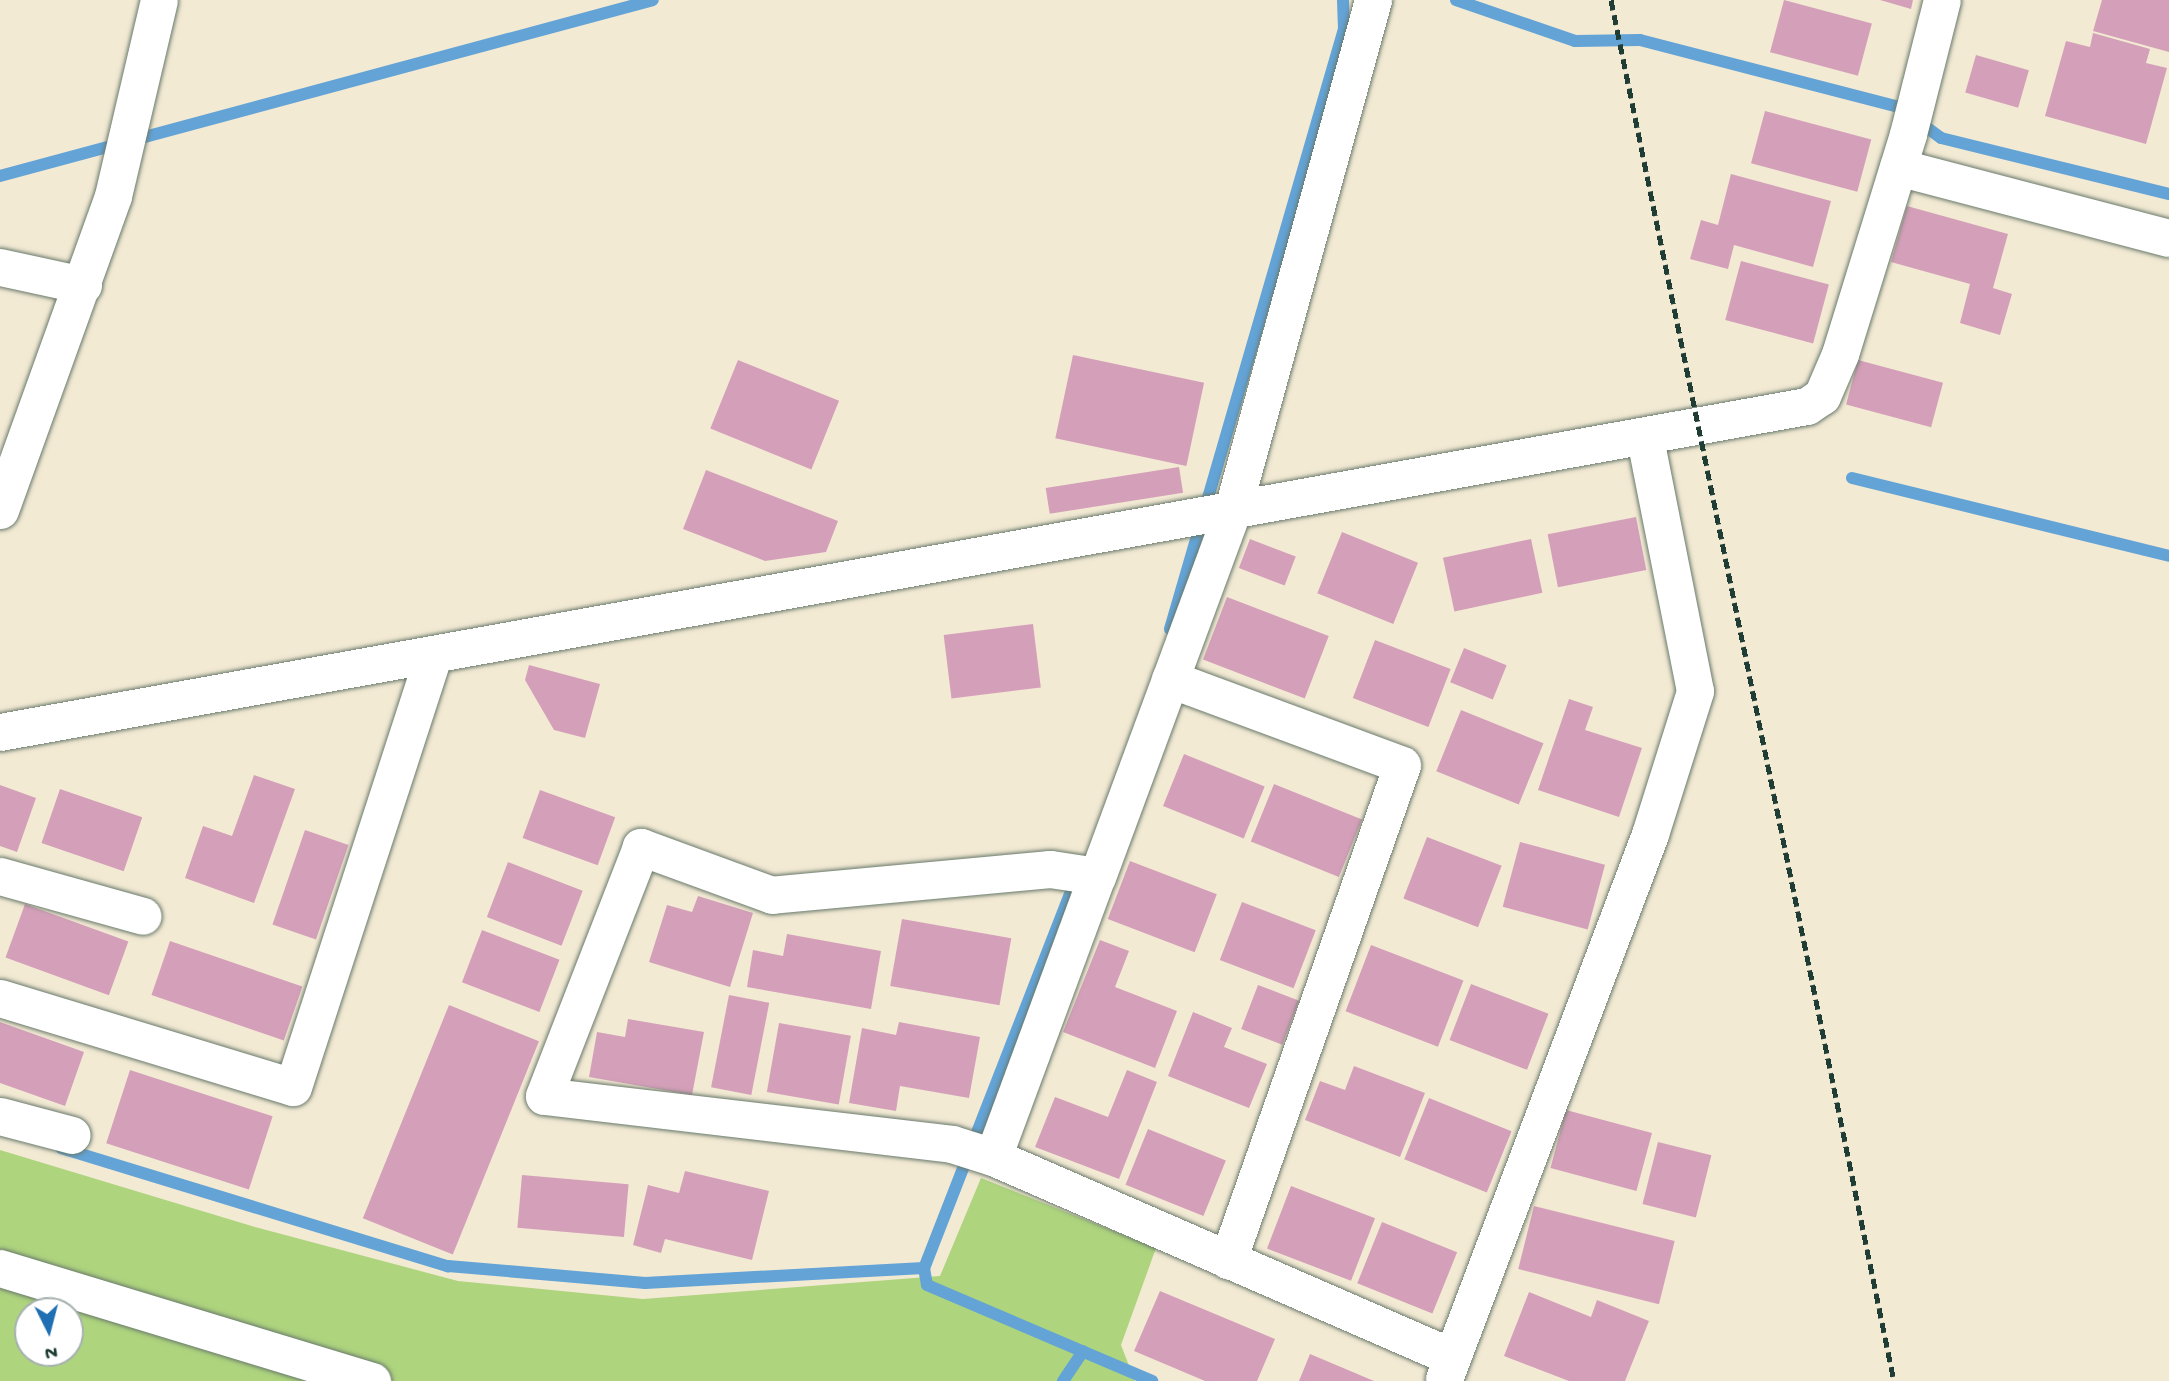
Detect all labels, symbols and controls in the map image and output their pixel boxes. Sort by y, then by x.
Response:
north arrow [14,1297,84,1367]
text: N [44,1339,58,1363]

